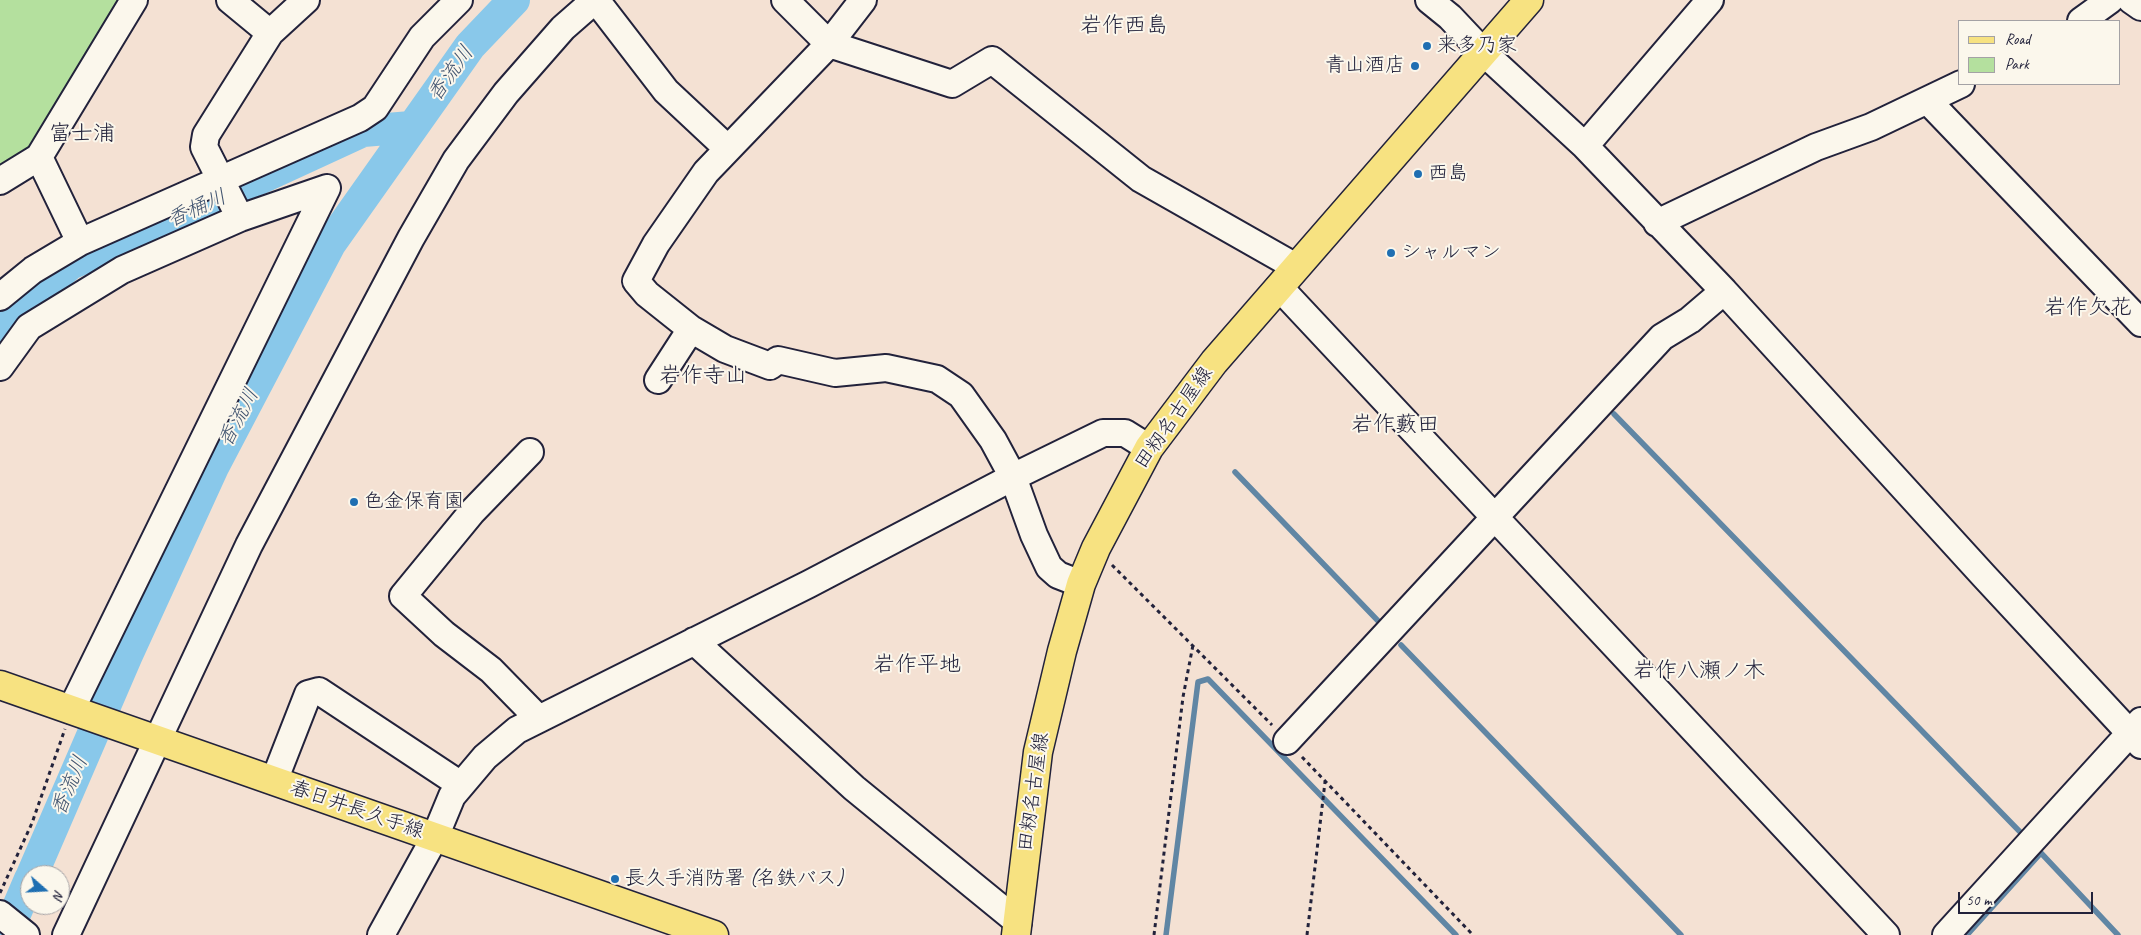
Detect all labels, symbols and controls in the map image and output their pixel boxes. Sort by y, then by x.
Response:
district label: 岩作西島 [1080,13,1168,39]
legend [1958,20,2121,85]
text: Road [2005,30,2030,49]
place label: 来多乃家 [1437,34,1517,58]
marker: 来多乃家 [1421,40,1433,52]
water label: 香流川 [422,41,480,107]
place label: 青山酒店 [1325,54,1405,78]
text: Park [2005,55,2029,74]
marker: 青山酒店 [1409,60,1421,72]
district label: 富士浦 [49,121,115,147]
place label: 西島 [1428,162,1468,186]
marker: 西島 [1412,168,1424,180]
water label: 香桶川 [163,185,231,233]
place label: シャルマン [1401,241,1501,265]
marker: シャルマン [1385,247,1397,259]
district label: 岩作欠花 [2044,295,2132,321]
street label: 田籾名古屋線 [1130,362,1218,474]
district label: 岩作寺山 [659,363,747,389]
water label: 香流川 [213,384,265,452]
district label: 岩作藪田 [1351,412,1439,438]
place label: 色金保育園 [364,490,464,514]
marker: 色金保育園 [348,496,360,508]
district label: 岩作平地 [873,652,961,678]
district label: 岩作八瀬ノ木 [1633,658,1765,684]
street label: 田籾名古屋線 [1014,731,1054,853]
water label: 香流川 [46,752,94,820]
street label: 春日井長久手線 [287,776,427,844]
north arrow [20,865,70,915]
place label: 長久手消防署 (名鉄バス) [625,867,843,891]
marker: 長久手消防署 (名鉄バス) [609,873,621,885]
scale bar [1961,882,2096,914]
text: N [49,888,68,902]
text: 50 m [1966,891,1992,910]

